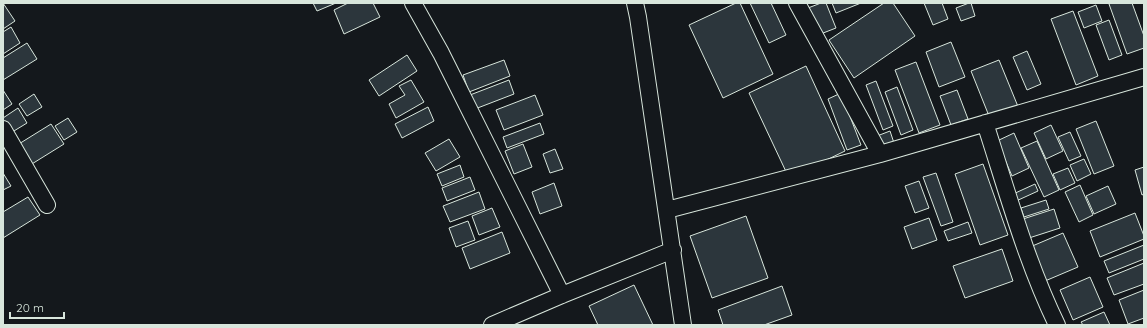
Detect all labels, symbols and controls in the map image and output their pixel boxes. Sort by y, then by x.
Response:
scale bar [10,294,64,320]
text: 20 m [16,300,44,315]

